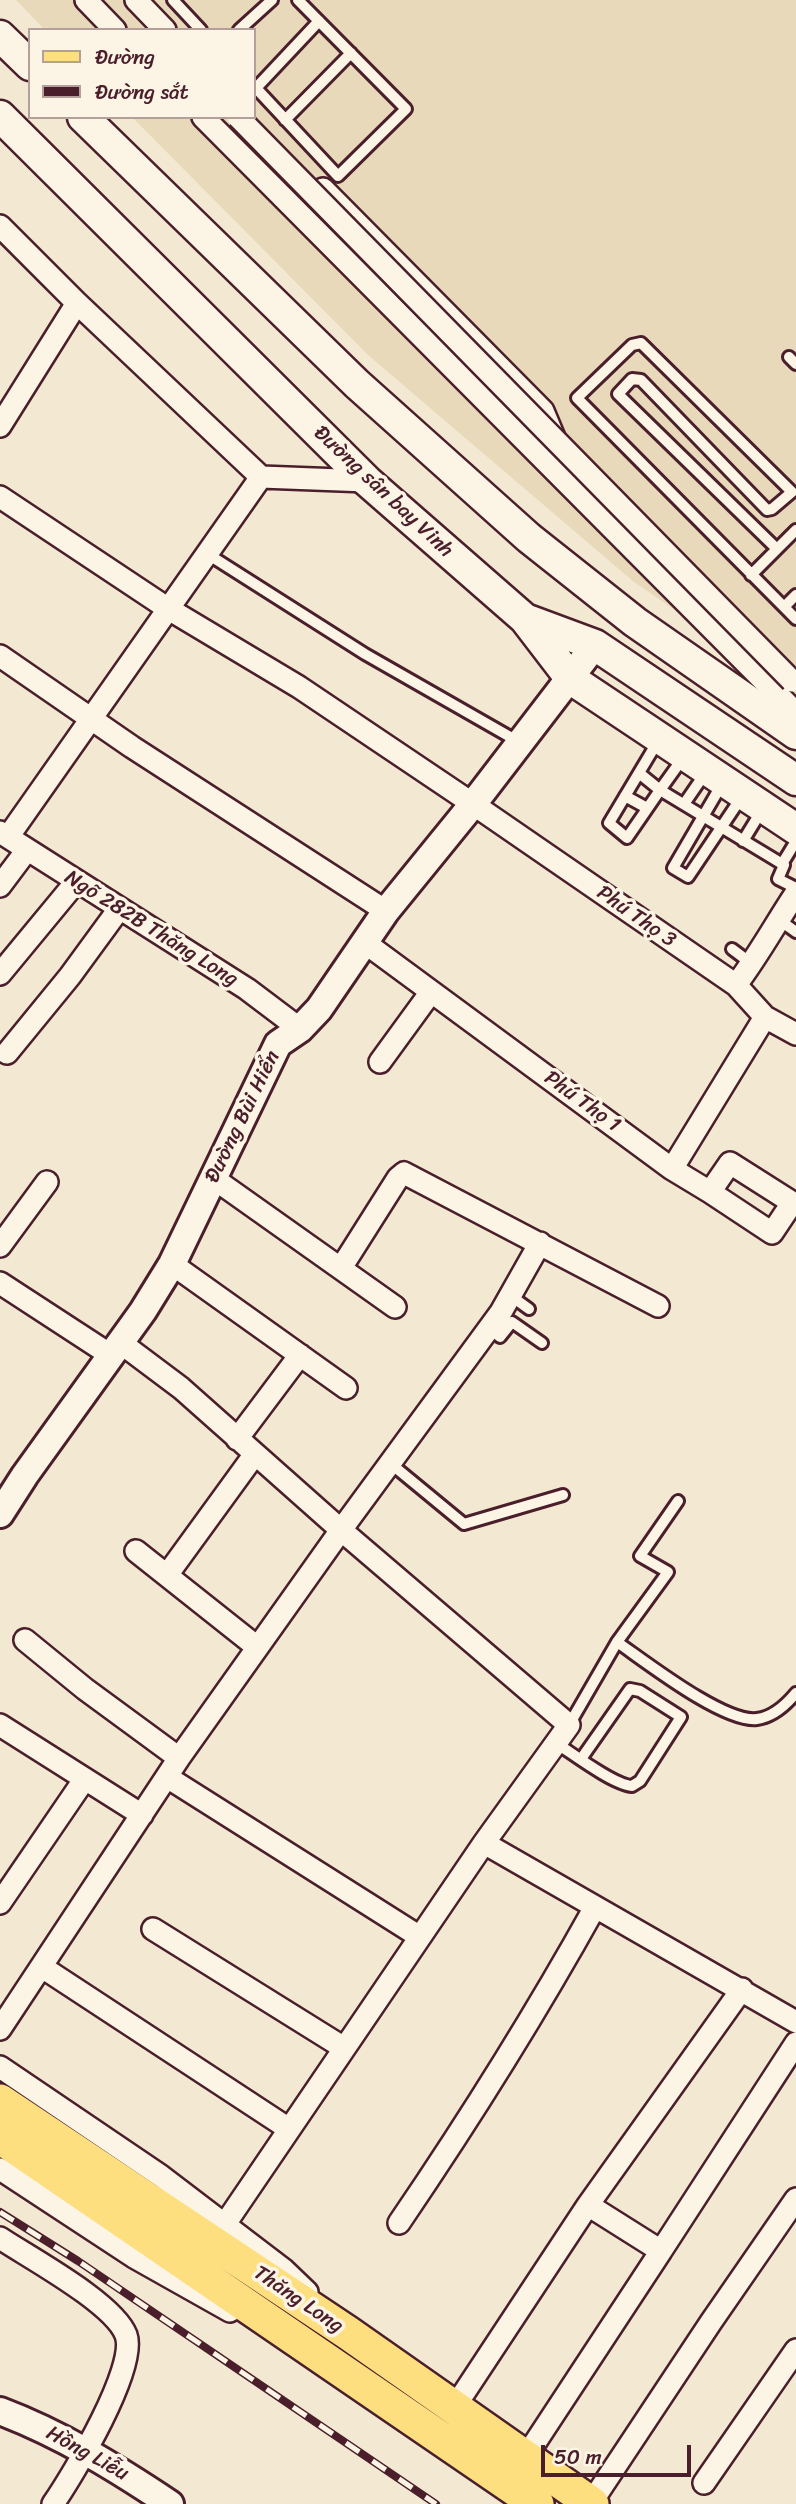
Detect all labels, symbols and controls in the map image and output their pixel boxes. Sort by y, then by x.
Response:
legend [28,28,256,119]
text: Đường [95,38,155,76]
text: Đường sắt [95,73,189,111]
street label: Đường sân bay Vinh [308,421,458,563]
street label: Ngõ 282B Thăng Long [60,865,242,993]
street label: Phú Thọ 3 [592,881,680,953]
street label: Đường Bùi Hiển [200,1047,286,1187]
street label: Phú Thọ 1 [539,1066,625,1138]
street label: Thăng Long [248,2261,348,2339]
street label: Hồng Liễu [41,2421,133,2487]
scale bar [544,2430,694,2474]
text: 50 m [554,2438,602,2476]

